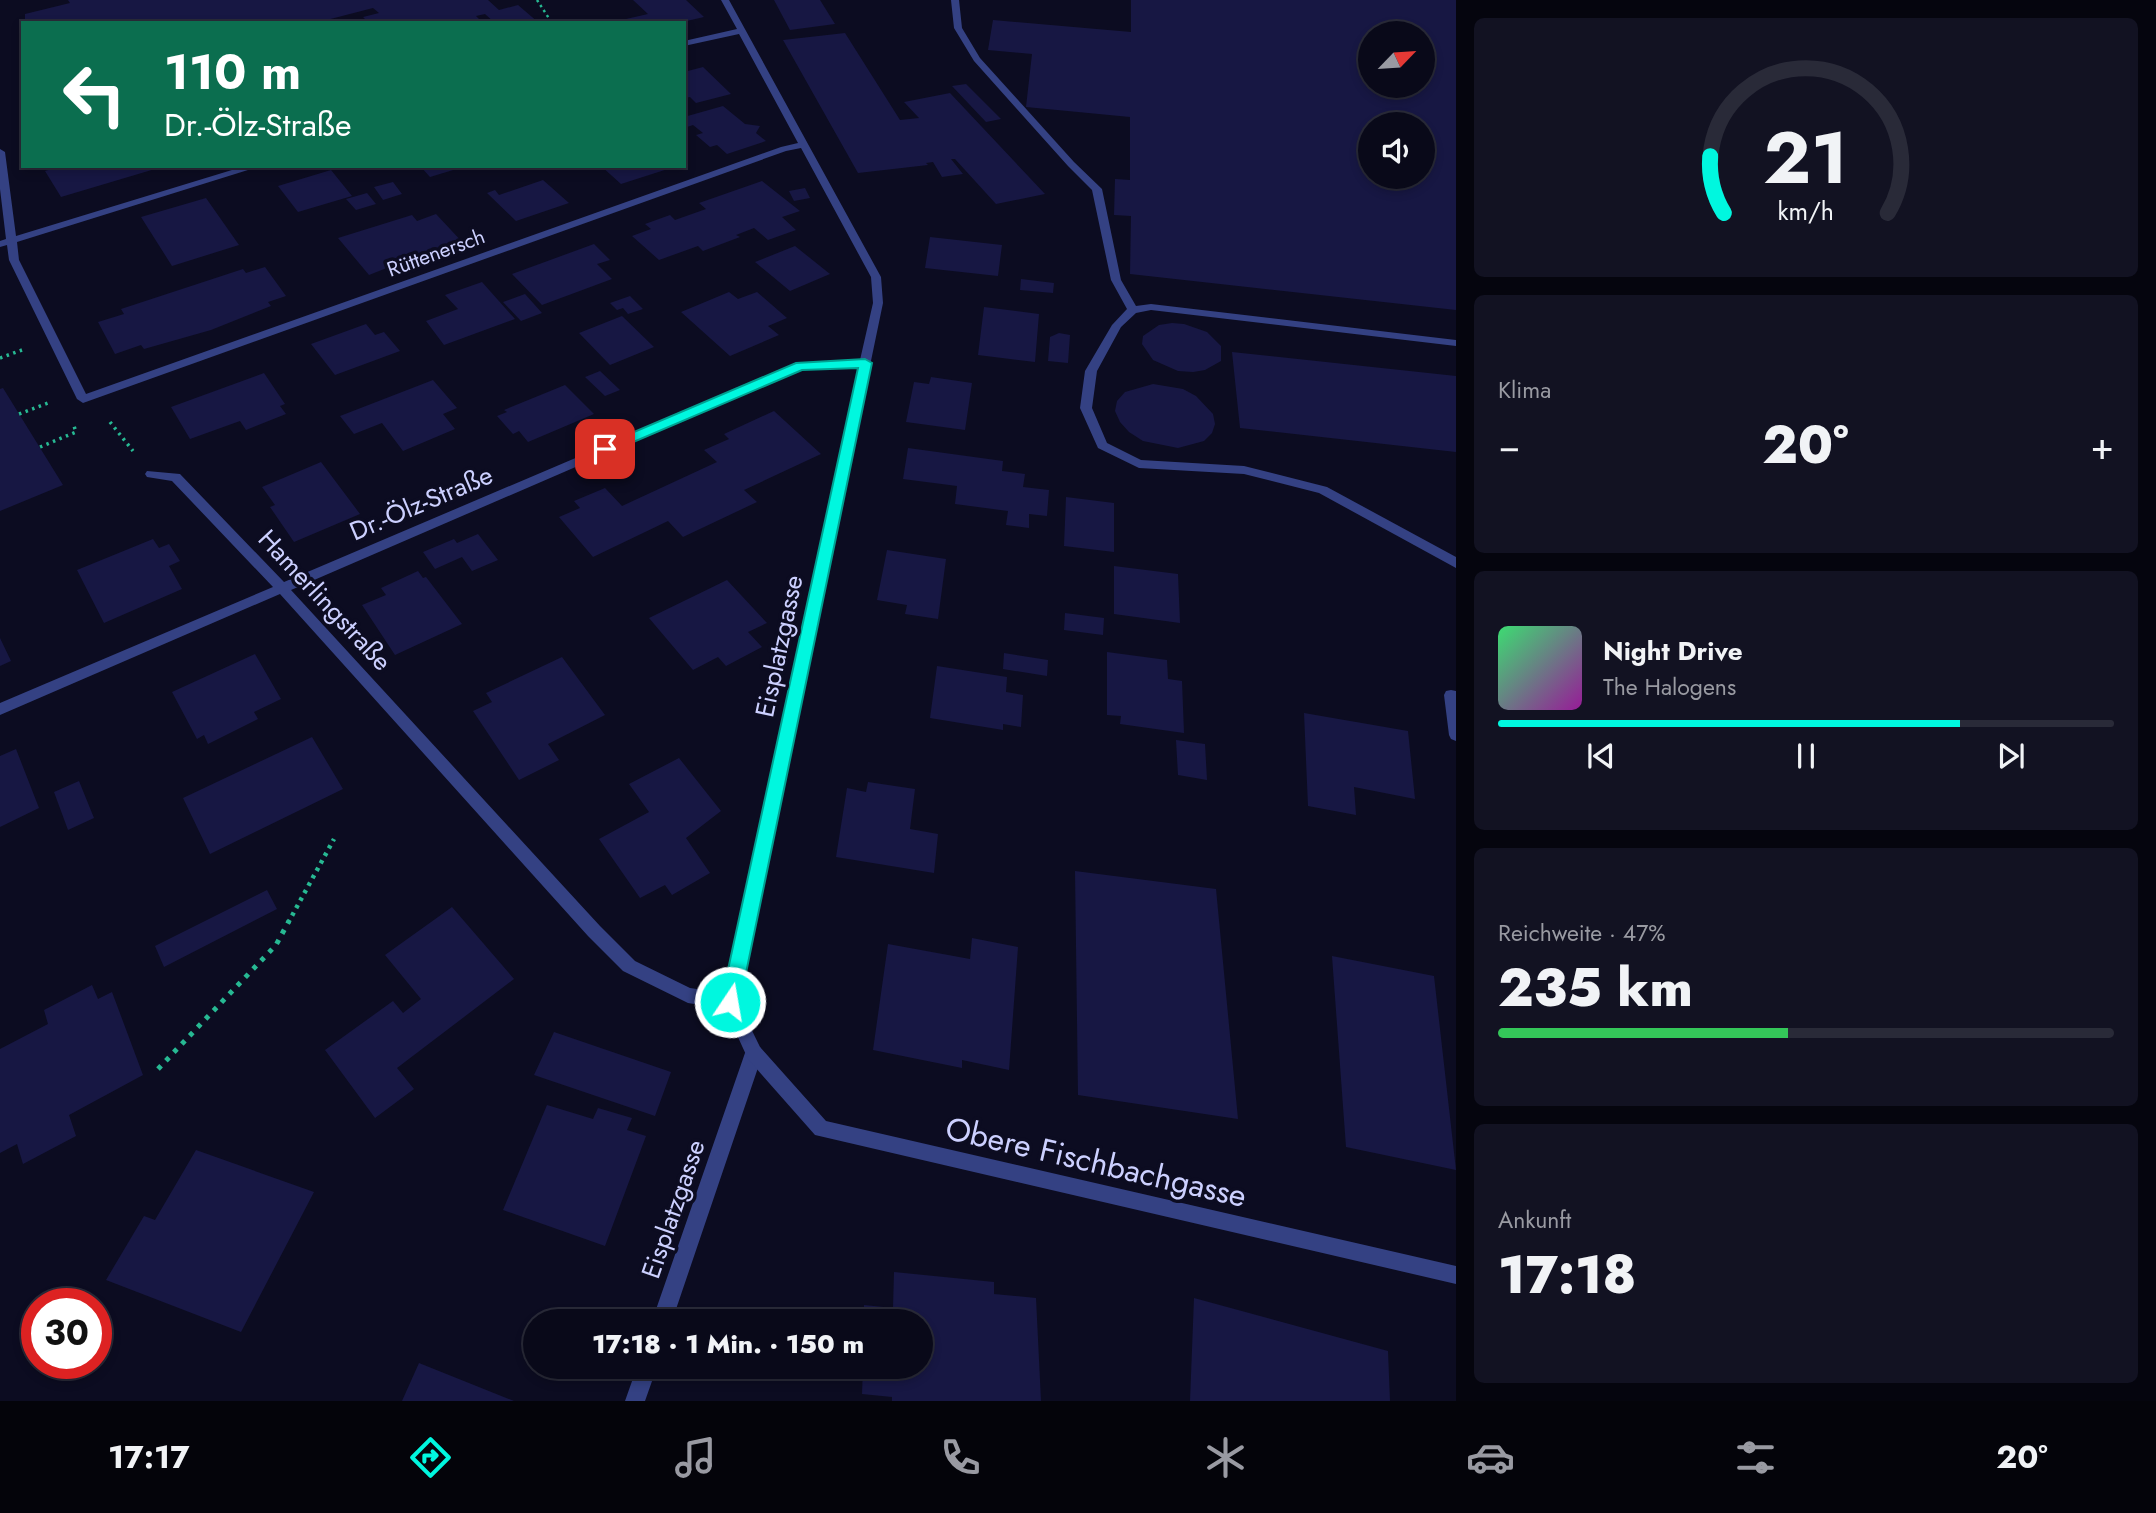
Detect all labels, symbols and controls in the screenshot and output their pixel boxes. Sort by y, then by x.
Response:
north arrow [1358,21,1435,98]
map controls [1358,21,1435,189]
text: 110 m [164,37,301,107]
icon: left [49,49,140,140]
text: Dr.-Ölz-Straße [164,102,351,148]
text: 21 [1764,106,1848,211]
button: sound [1358,112,1435,189]
text: km/h [1778,193,1834,229]
street label: Rüttenersch [383,221,489,285]
text: Klima [1498,373,1551,407]
text: 20° [1762,407,1849,483]
text: − [1498,418,1520,473]
text: + [2091,418,2114,473]
pin [575,419,635,479]
icon: arrive [586,430,624,468]
street label: Dr.-Ölz-Straße [344,456,498,550]
street label: Hamerlingstraße [249,521,401,679]
street label: Eisplatzgasse [745,571,813,721]
text: Night Drive [1603,632,1743,670]
text: The Halogens [1603,670,1736,704]
icon: previous [1582,737,1620,775]
icon: pause [1787,737,1825,775]
icon: next [1992,737,2030,775]
text: Reichweite · 47% [1498,916,1666,950]
text: 235 km [1498,950,1693,1026]
position arrow [693,965,767,1039]
street label: Obere Fischbachgasse [941,1105,1251,1219]
street label: Eisplatzgasse [632,1135,714,1283]
text: Ankunft [1498,1203,1571,1237]
text: 17:18 [1498,1237,1636,1313]
speed limit sign: 30 [21,1288,112,1379]
text: 17:18 · 1 Min. · 150 m [592,1325,864,1363]
icon: directions [406,1433,455,1482]
icon: music [671,1433,720,1482]
icon: phone [936,1433,985,1482]
icon: climate [1201,1433,1250,1482]
icon: car [1466,1433,1515,1482]
icon: filters [1731,1433,1780,1482]
text: 17:17 [108,1434,190,1480]
text: 20° [1996,1434,2048,1480]

